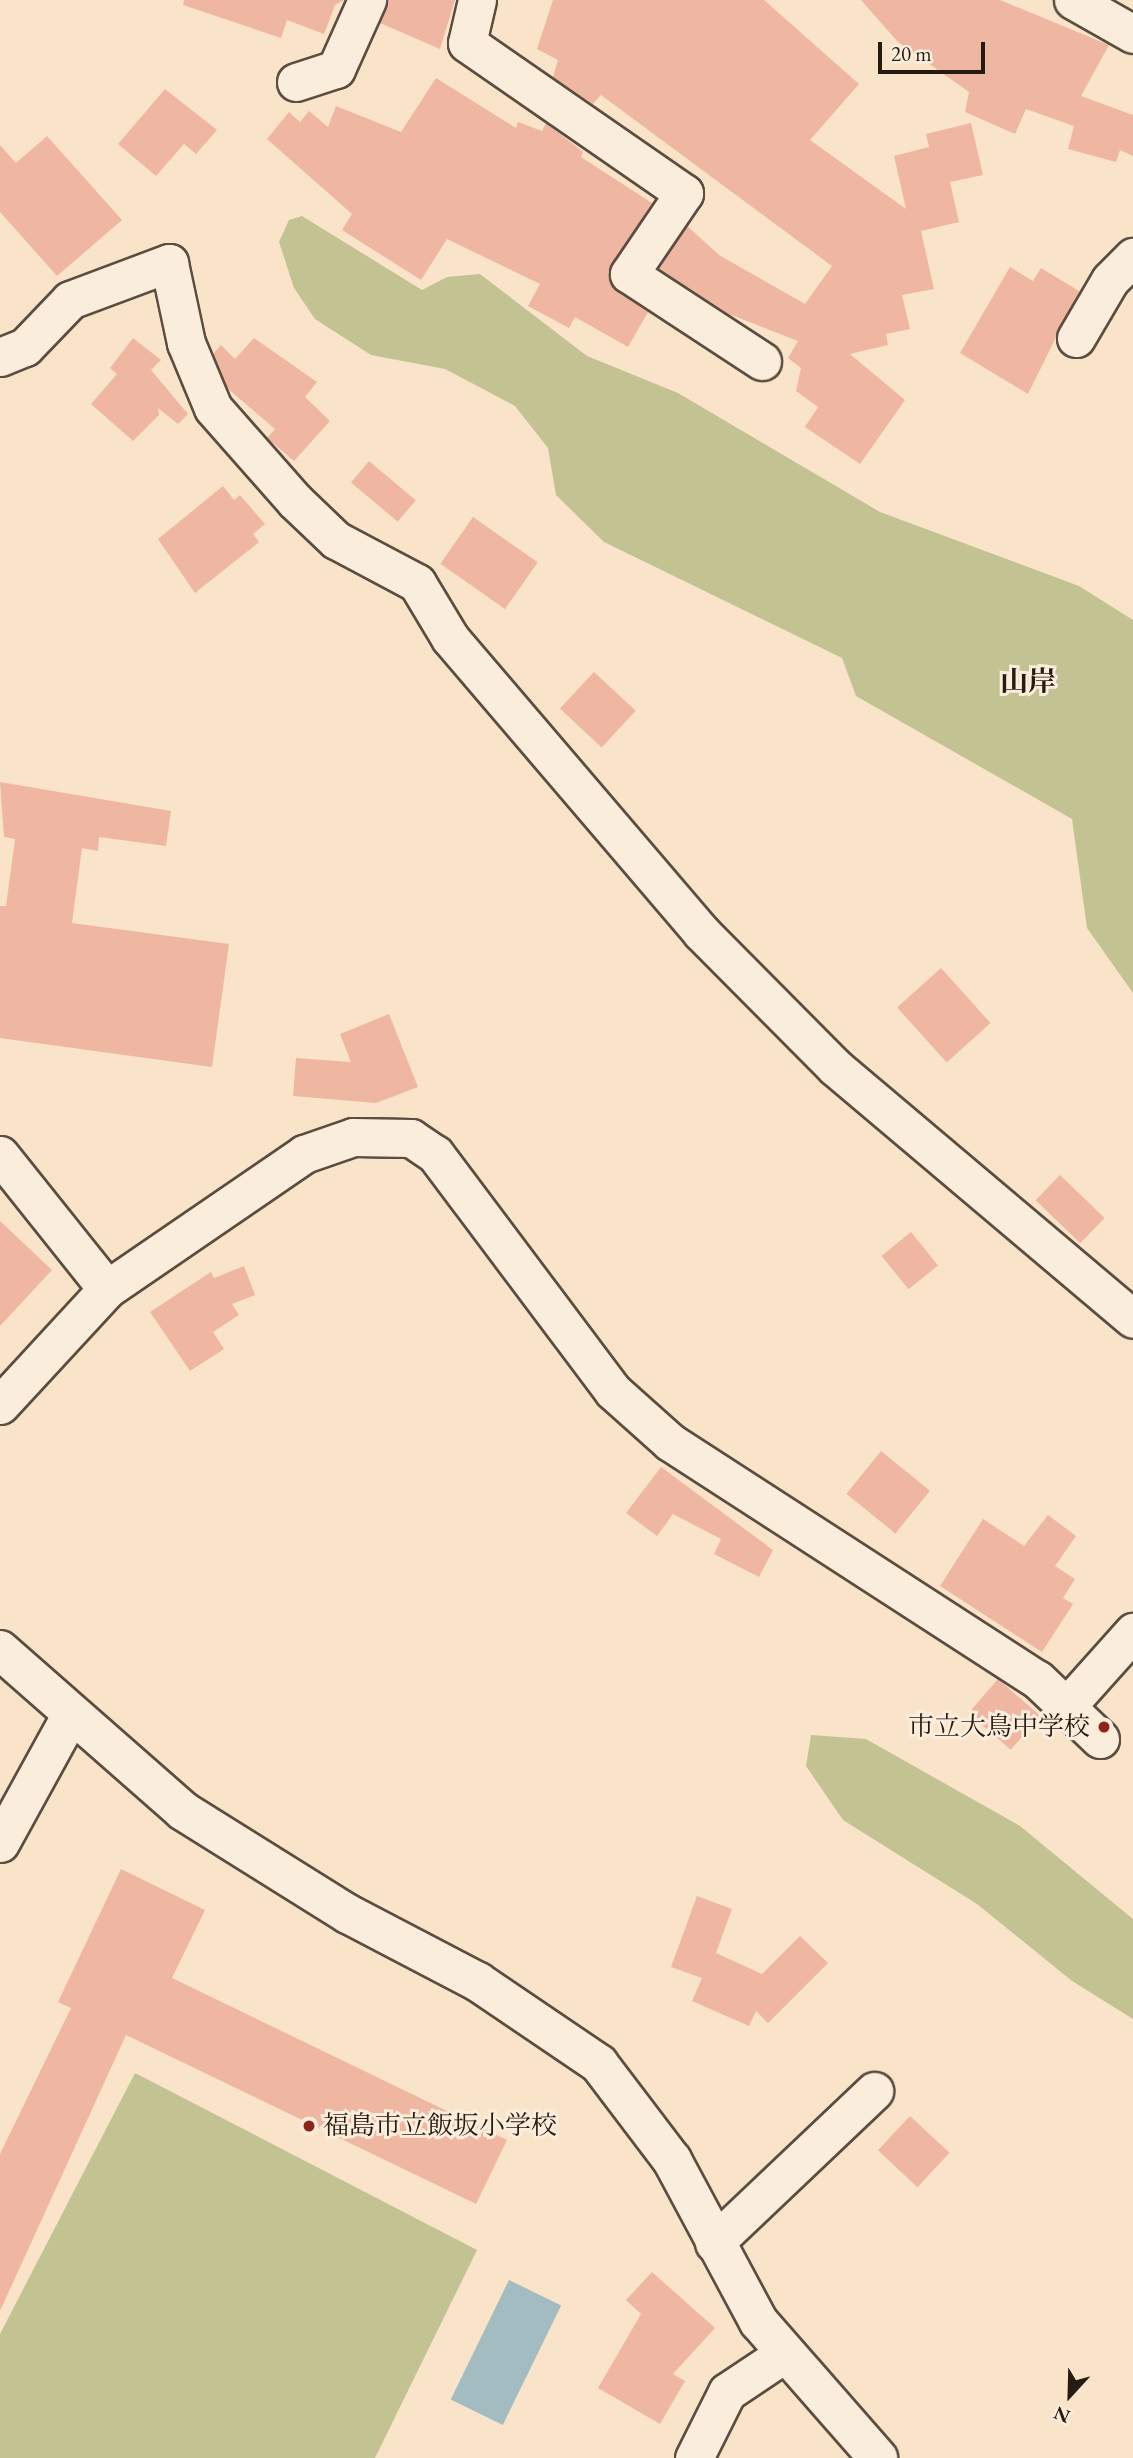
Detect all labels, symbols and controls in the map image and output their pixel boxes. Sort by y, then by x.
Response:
scale bar [881,28,988,72]
text: 20 m [891,40,932,67]
district label: 山岸 [1000,664,1056,698]
place label: 市立大鳥中学校 [908,1711,1090,1743]
marker: 市立大鳥中学校 [1096,1719,1112,1735]
place label: 福島市立飯坂小学校 [323,2110,557,2142]
marker: 福島市立飯坂小学校 [301,2118,317,2134]
north arrow [1035,2360,1105,2430]
text: N [1050,2400,1074,2429]

